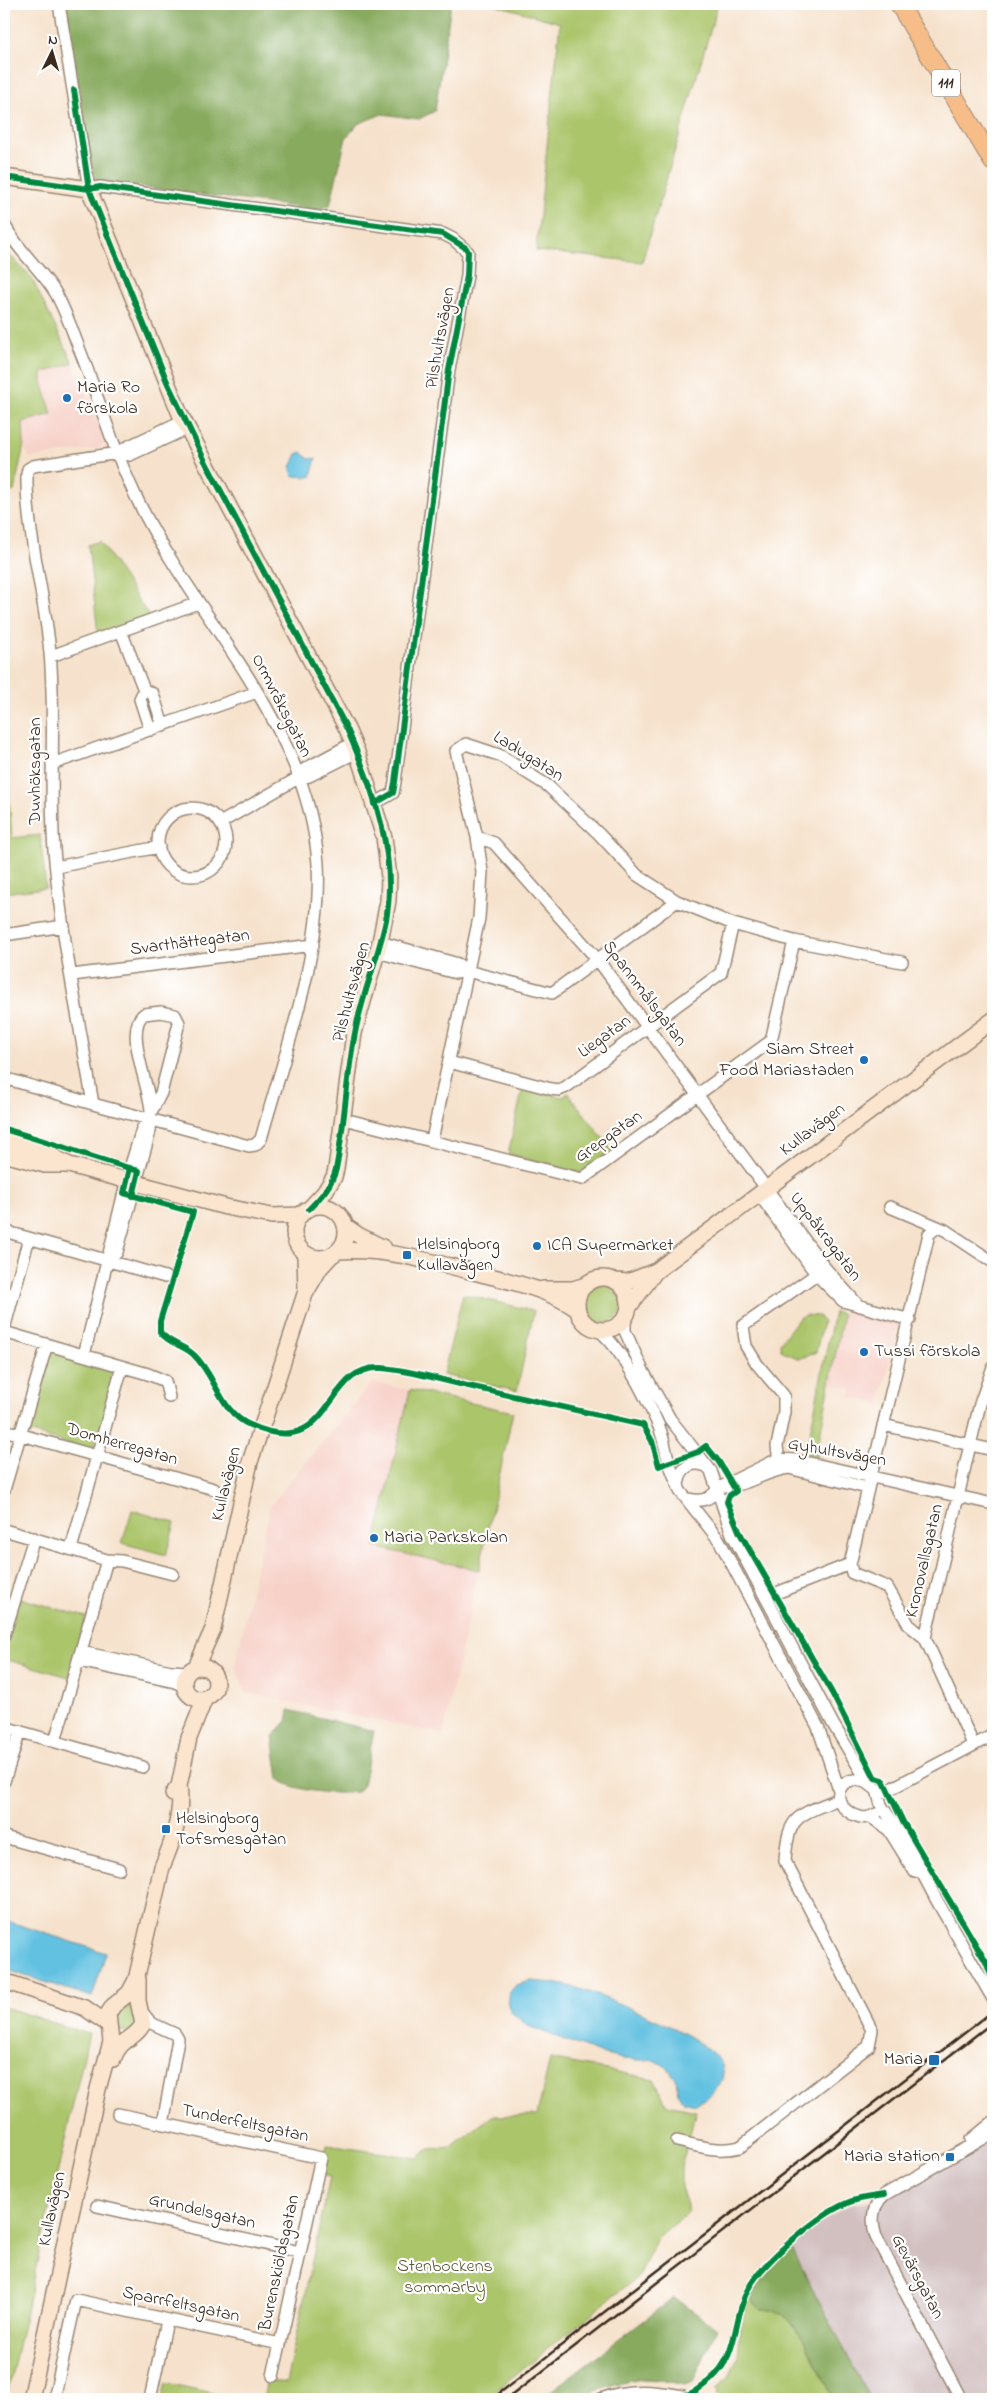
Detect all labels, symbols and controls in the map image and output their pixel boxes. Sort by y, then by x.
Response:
north arrow [28,28,78,78]
text: N [47,30,59,51]
road number: 111 [932,70,960,96]
street label: Pilshultsvägen [419,285,464,391]
place label: Maria Ro förskola [77,375,140,422]
marker: Maria Ro förskola [61,392,73,404]
street label: Ormvråksgatan [243,650,318,763]
street label: Duvhöksgatan [23,717,50,826]
street label: Ladugatan [487,725,569,790]
street label: Svarthättegatan [129,923,251,964]
street label: Spannmålsgatan [595,935,693,1053]
street label: Pilshultsvägen [326,939,379,1045]
street label: Liegatan [573,1009,638,1066]
place label: Siam Street Food Mariastaden [718,1037,854,1084]
marker: Siam Street Food Mariastaden [858,1054,870,1066]
street label: Kullavägen [775,1097,852,1164]
street label: Grepgatan [570,1104,649,1171]
street label: Uppåkragatan [782,1187,867,1288]
place label: Helsingborg Kullavägen [417,1232,500,1280]
place label: ICA Supermarket [547,1233,673,1259]
marker: ICA Supermarket [531,1240,543,1252]
marker: Helsingborg Kullavägen [401,1249,413,1261]
place label: Tussi förskola [874,1339,980,1365]
marker: Tussi förskola [858,1346,870,1358]
street label: Domherregatan [62,1416,181,1474]
street label: Gyhultsvägen [786,1432,888,1475]
street label: Kullavägen [205,1444,250,1524]
street label: Kronovallsgatan [899,1501,952,1621]
place label: Maria Parkskolan [384,1525,508,1551]
marker: Maria Parkskolan [368,1532,380,1544]
place label: Helsingborg Tofsmesgatan [176,1806,286,1854]
marker: Helsingborg Tofsmesgatan [160,1823,172,1835]
place label: Maria [884,2047,923,2073]
marker: Maria [927,2053,941,2067]
street label: Tunderfeltsgatan [179,2098,311,2151]
place label: Maria station [844,2144,940,2170]
marker: Maria station [944,2151,956,2163]
street label: Kullavägen [32,2169,75,2249]
street label: Grundelsgatan [146,2187,258,2238]
street label: Burenskiöldsgatan [253,2192,308,2335]
street label: Gevärsgatan [883,2230,950,2325]
park label: Stenbockens sommarby [397,2254,493,2301]
street label: Sparrfeltsgatan [120,2280,242,2331]

